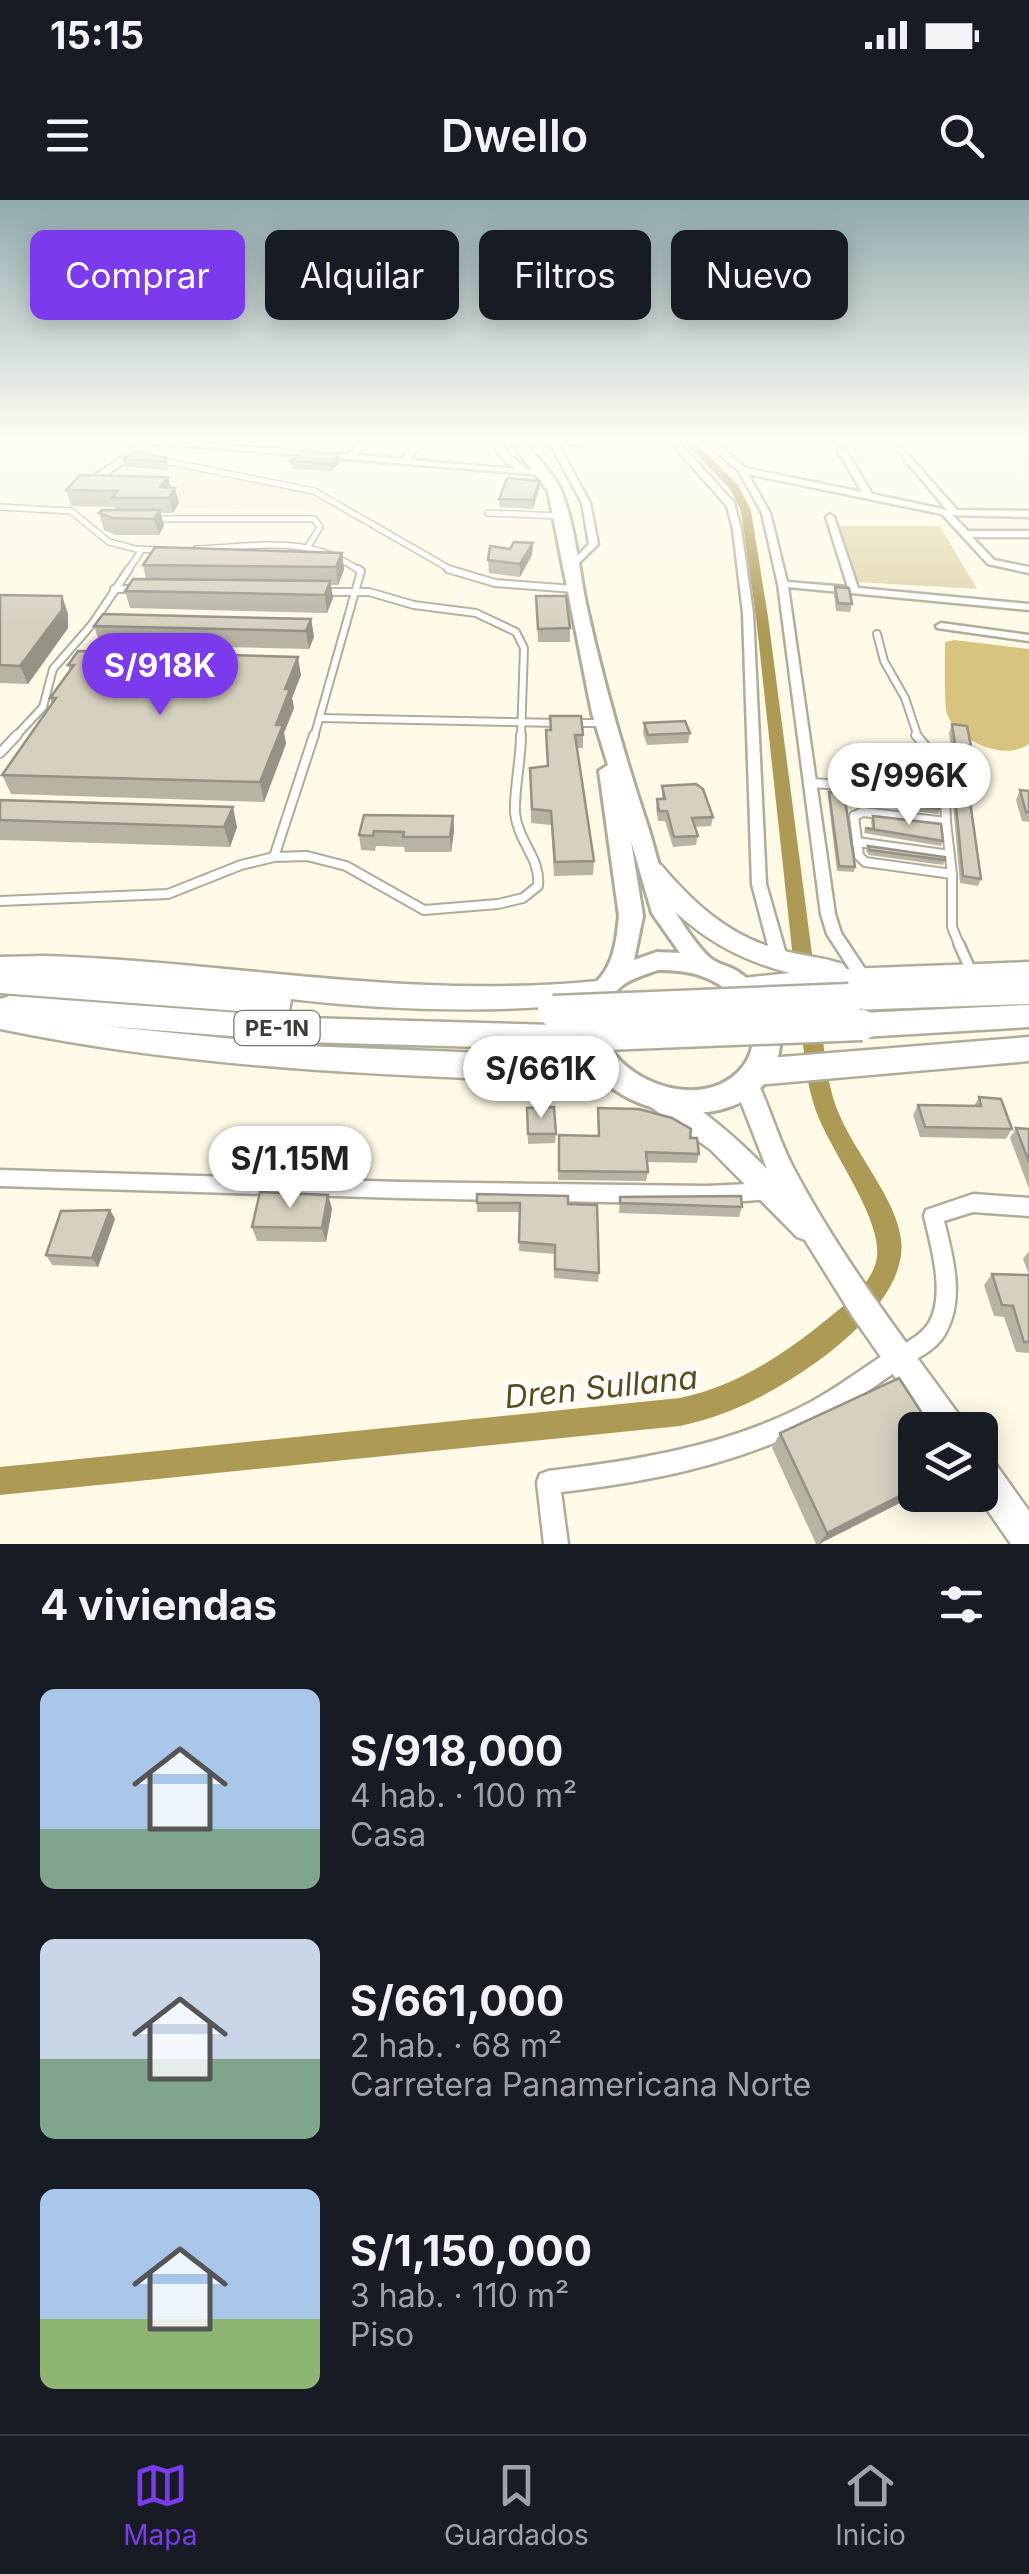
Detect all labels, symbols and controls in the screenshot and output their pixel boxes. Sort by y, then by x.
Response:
text: 15:15 [50,12,144,58]
icon: menu [40,108,95,163]
text: Dwello [441,108,588,163]
icon: search [934,108,989,163]
chip: Comprar [30,230,245,320]
chip: Alquilar [265,230,459,320]
chip: Filtros [479,230,651,320]
chip: Nuevo [671,230,848,320]
pin: S/918K [79,633,241,718]
text: S/918K [104,646,216,685]
pin: S/996K [828,743,990,828]
text: S/996K [850,756,968,795]
road number: PE-1N [234,1011,320,1045]
pin: S/661K [460,1036,622,1121]
text: S/661K [485,1049,597,1088]
pin: S/1.15M [198,1126,382,1211]
text: S/1.15M [230,1139,350,1178]
water label: Dren Sullana [502,1357,700,1417]
map controls [898,1412,998,1512]
button: layers [898,1412,998,1512]
icon: filters [934,1577,989,1632]
text: 4 viviendas [40,1579,277,1630]
text: S/918,000 [350,1725,563,1776]
icon: home [120,1729,240,1849]
text: 4 hab. · 100 m² [350,1776,577,1815]
text: Casa [350,1815,426,1854]
text: S/661,000 [350,1975,564,2026]
icon: home [120,1979,240,2099]
text: 2 hab. · 68 m² [350,2026,562,2065]
text: Carretera Panamericana Norte [350,2065,811,2104]
text: S/1,150,000 [350,2225,592,2276]
icon: home [120,2229,240,2349]
text: 3 hab. · 110 m² [350,2276,569,2315]
text: Piso [350,2315,414,2354]
tab: Mapa [123,2458,197,2552]
tab: Guardados [444,2458,589,2552]
tab: Inicio [835,2458,906,2552]

